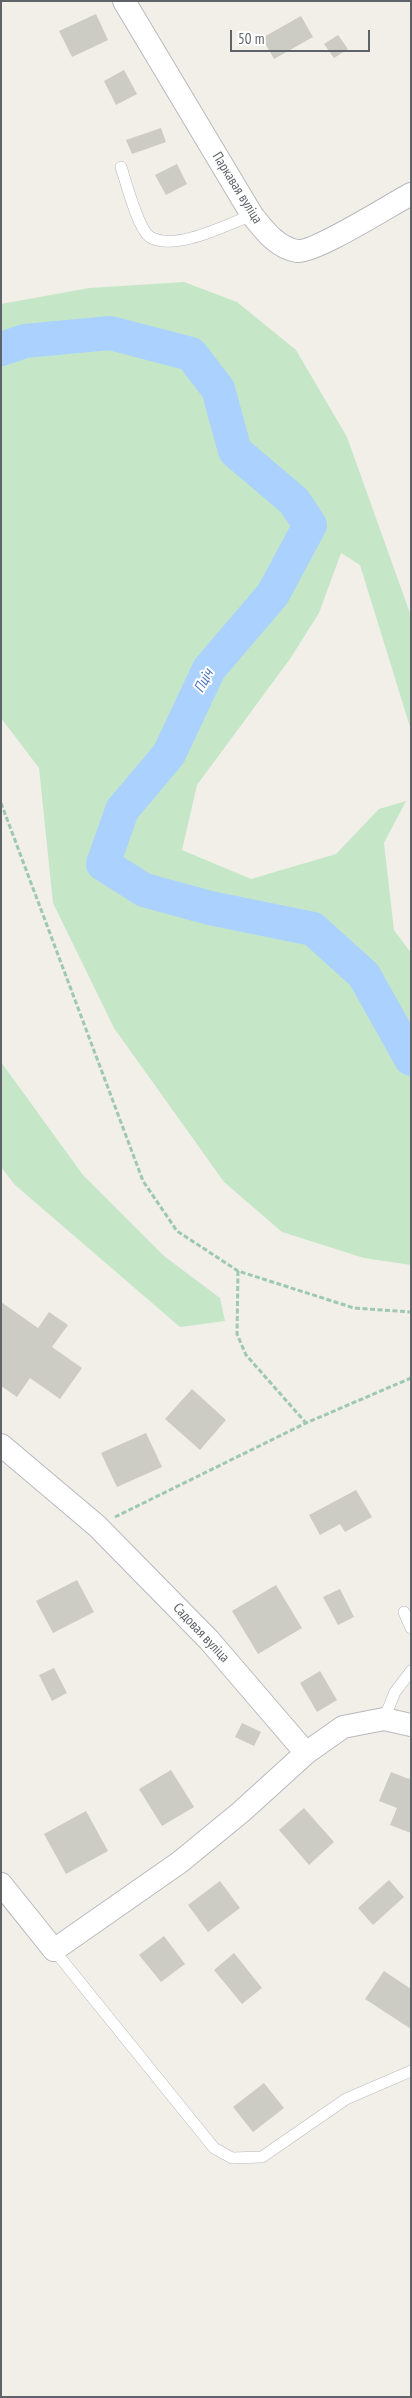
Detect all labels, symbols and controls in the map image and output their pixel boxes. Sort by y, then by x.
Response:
scale bar [232,20,372,52]
text: 50 m [238,29,264,48]
street label: Паркавая вуліца [208,149,266,227]
water label: Пціч [190,666,218,696]
street label: Садовая вуліца [169,1600,233,1666]

